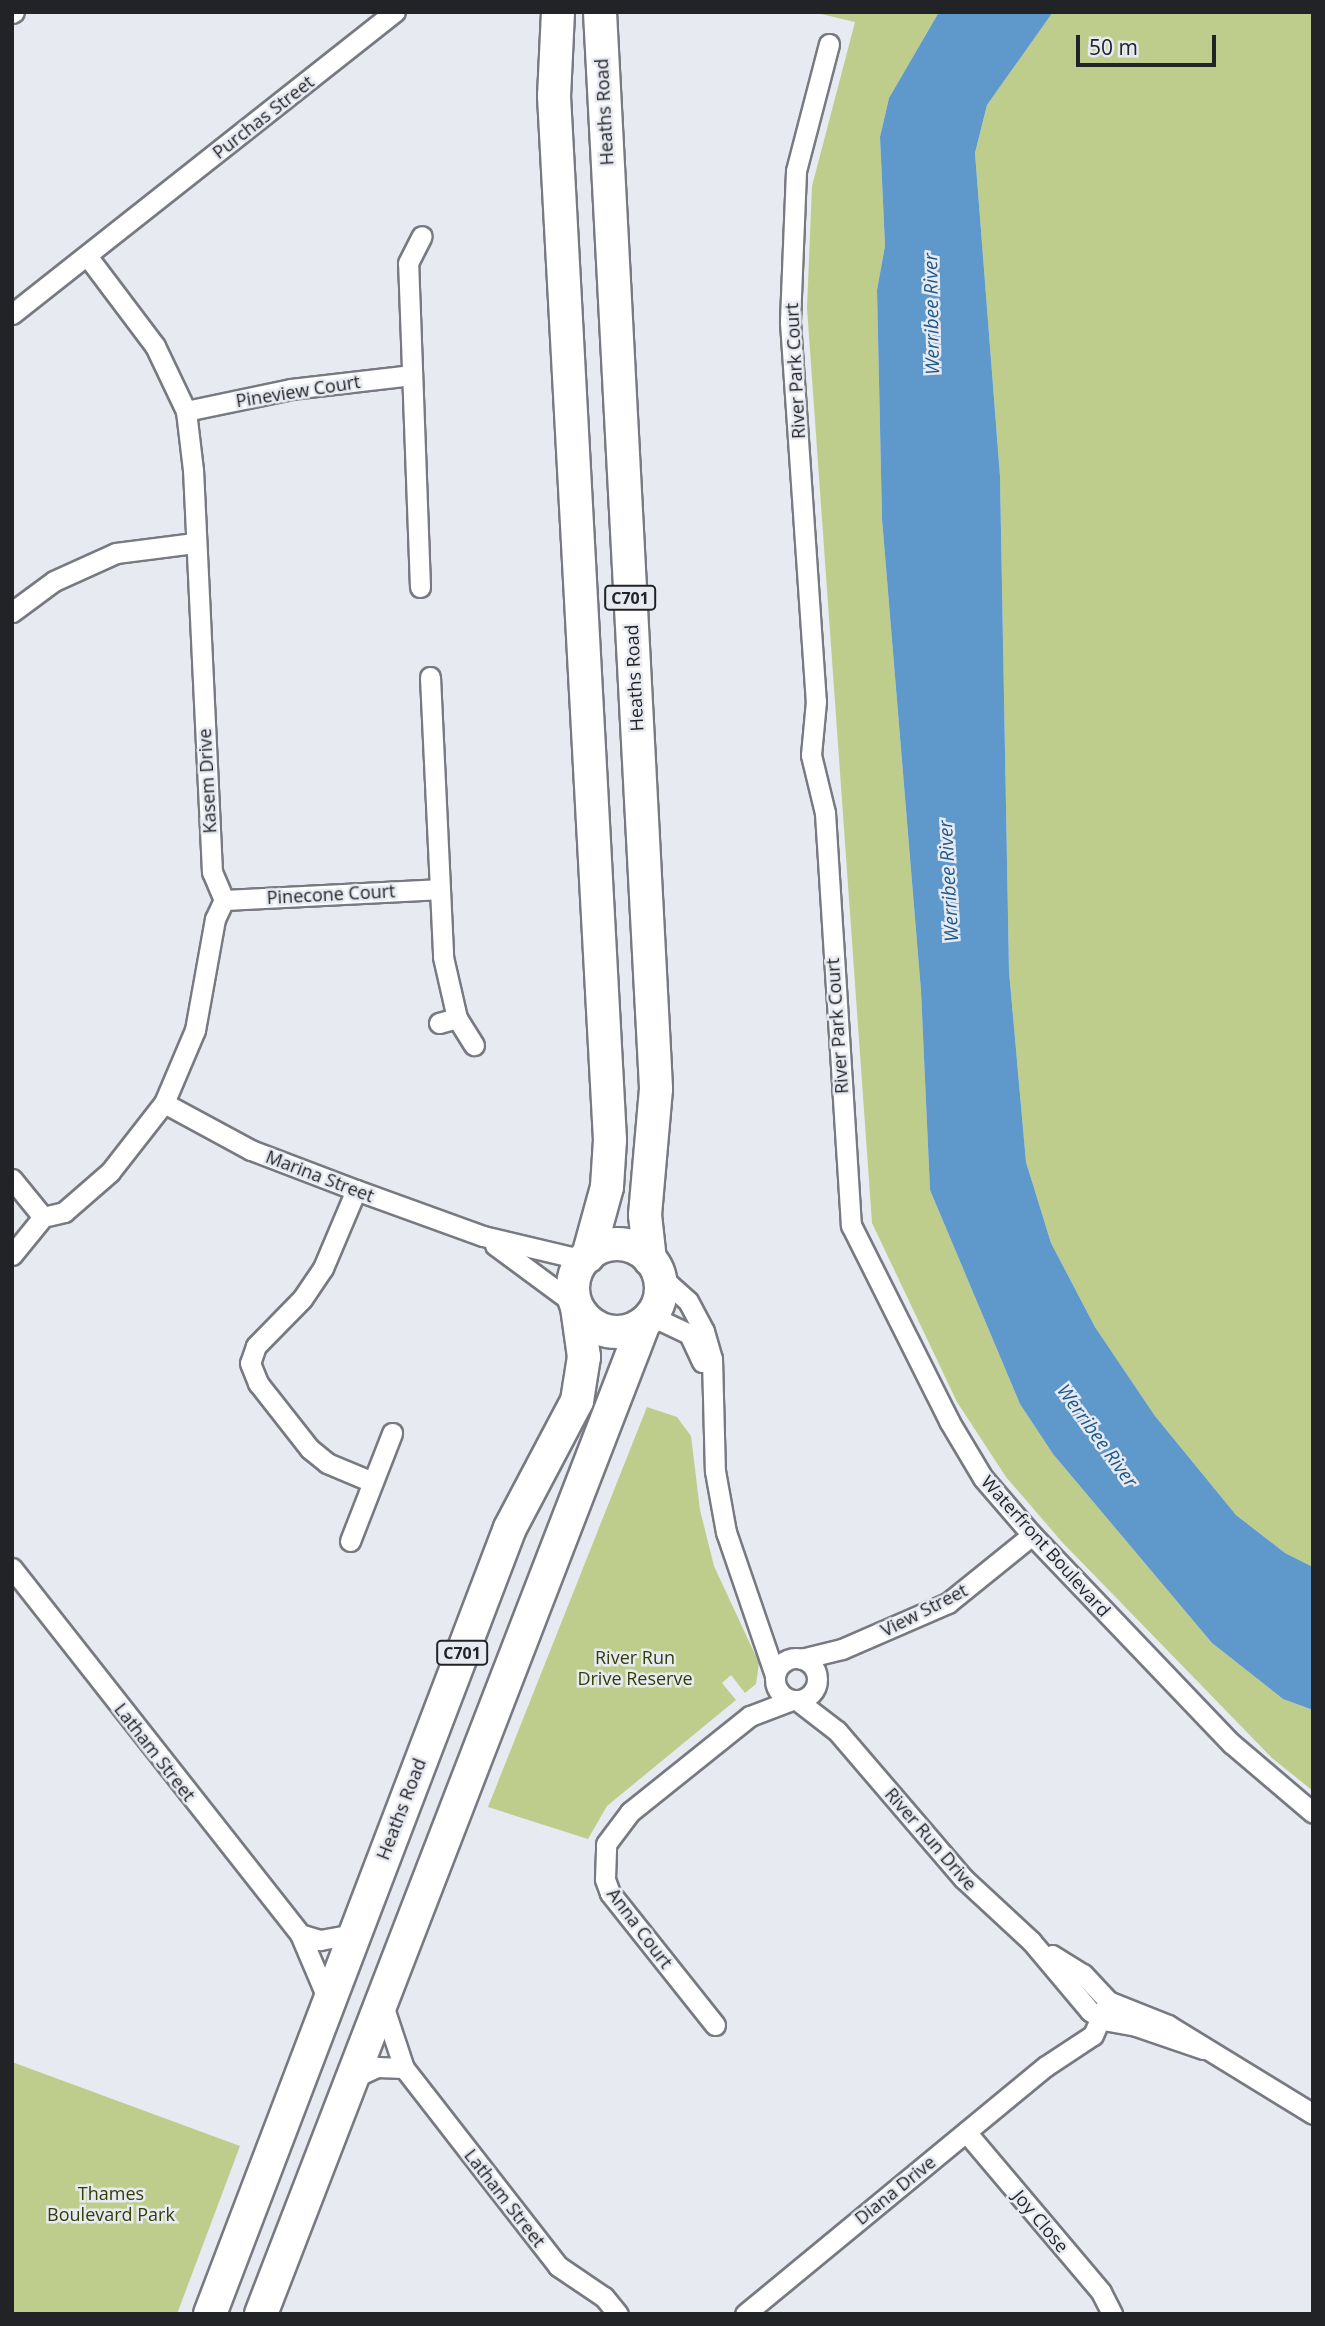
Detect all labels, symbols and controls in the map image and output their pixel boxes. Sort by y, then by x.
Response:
scale bar [1080,21,1220,65]
text: 50 m [1089,33,1138,61]
street label: Heaths Road [590,58,618,166]
street label: Purchas Street [208,71,318,163]
water label: Werribee River [920,253,944,375]
street label: River Park Court [781,302,809,440]
street label: Pineview Court [234,370,362,412]
road number: C701 [604,586,656,610]
street label: Heaths Road [620,624,648,732]
street label: Kasem Drive [193,728,221,834]
water label: Werribee River [934,820,964,942]
street label: Pinecone Court [266,880,396,908]
street label: River Park Court [821,957,853,1095]
street label: Marina Street [263,1145,377,1207]
water label: Werribee River [1052,1380,1142,1492]
street label: Waterfront Boulevard [977,1471,1115,1621]
street label: View Street [877,1579,971,1641]
road number: C701 [436,1640,488,1666]
park label: River Run Drive Reserve [577,1647,693,1690]
street label: Latham Street [110,1699,200,1805]
street label: Heaths Road [372,1755,430,1863]
street label: River Run Drive [881,1783,981,1895]
street label: Anna Court [603,1884,677,1972]
street label: Latham Street [460,2145,550,2251]
street label: Diana Drive [850,2151,940,2229]
park label: Thames Boulevard Park [47,2183,175,2226]
street label: Joy Close [1009,2185,1073,2257]

